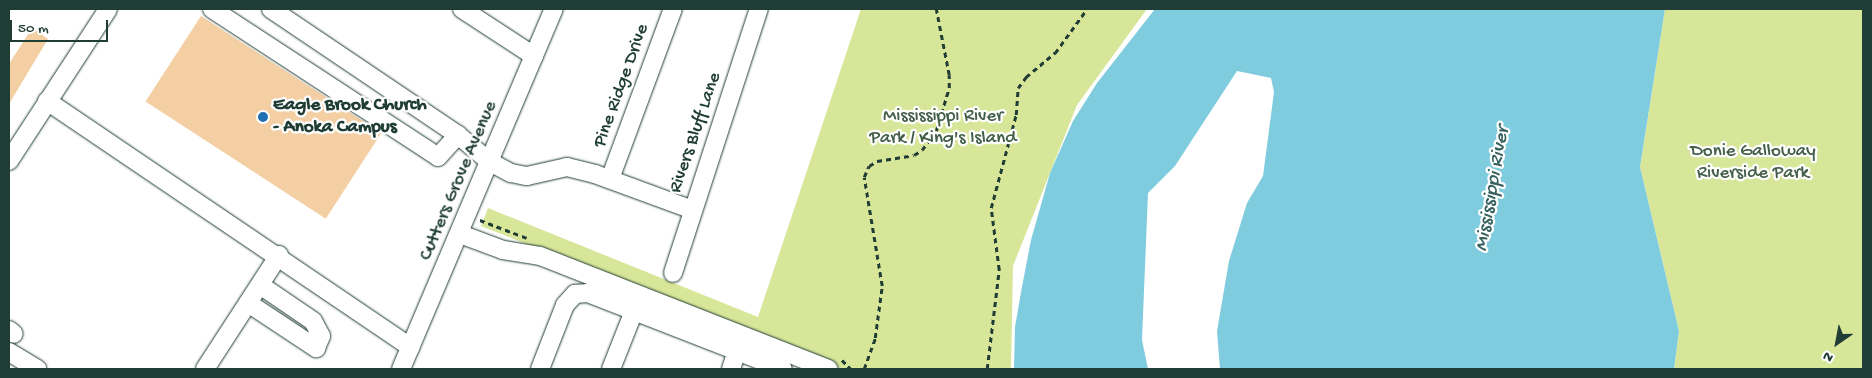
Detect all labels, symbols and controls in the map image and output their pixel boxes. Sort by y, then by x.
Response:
scale bar [12,10,110,42]
text: 50 m [18,20,49,38]
street label: Pine Ridge Drive [589,21,655,151]
street label: Rivers Bluff Lane [665,70,727,196]
place label: Eagle Brook Church - Anoka Campus [273,95,427,139]
street label: Cutters Grove Avenue [415,98,503,264]
park label: Mississippi River Park / King's Island [870,106,1016,150]
marker: Eagle Brook Church - Anoka Campus [257,111,269,123]
water label: Mississippi River [1470,125,1516,253]
park label: Donie Galloway Riverside Park [1690,141,1816,185]
north arrow [1812,318,1862,368]
text: N [1820,346,1837,366]

